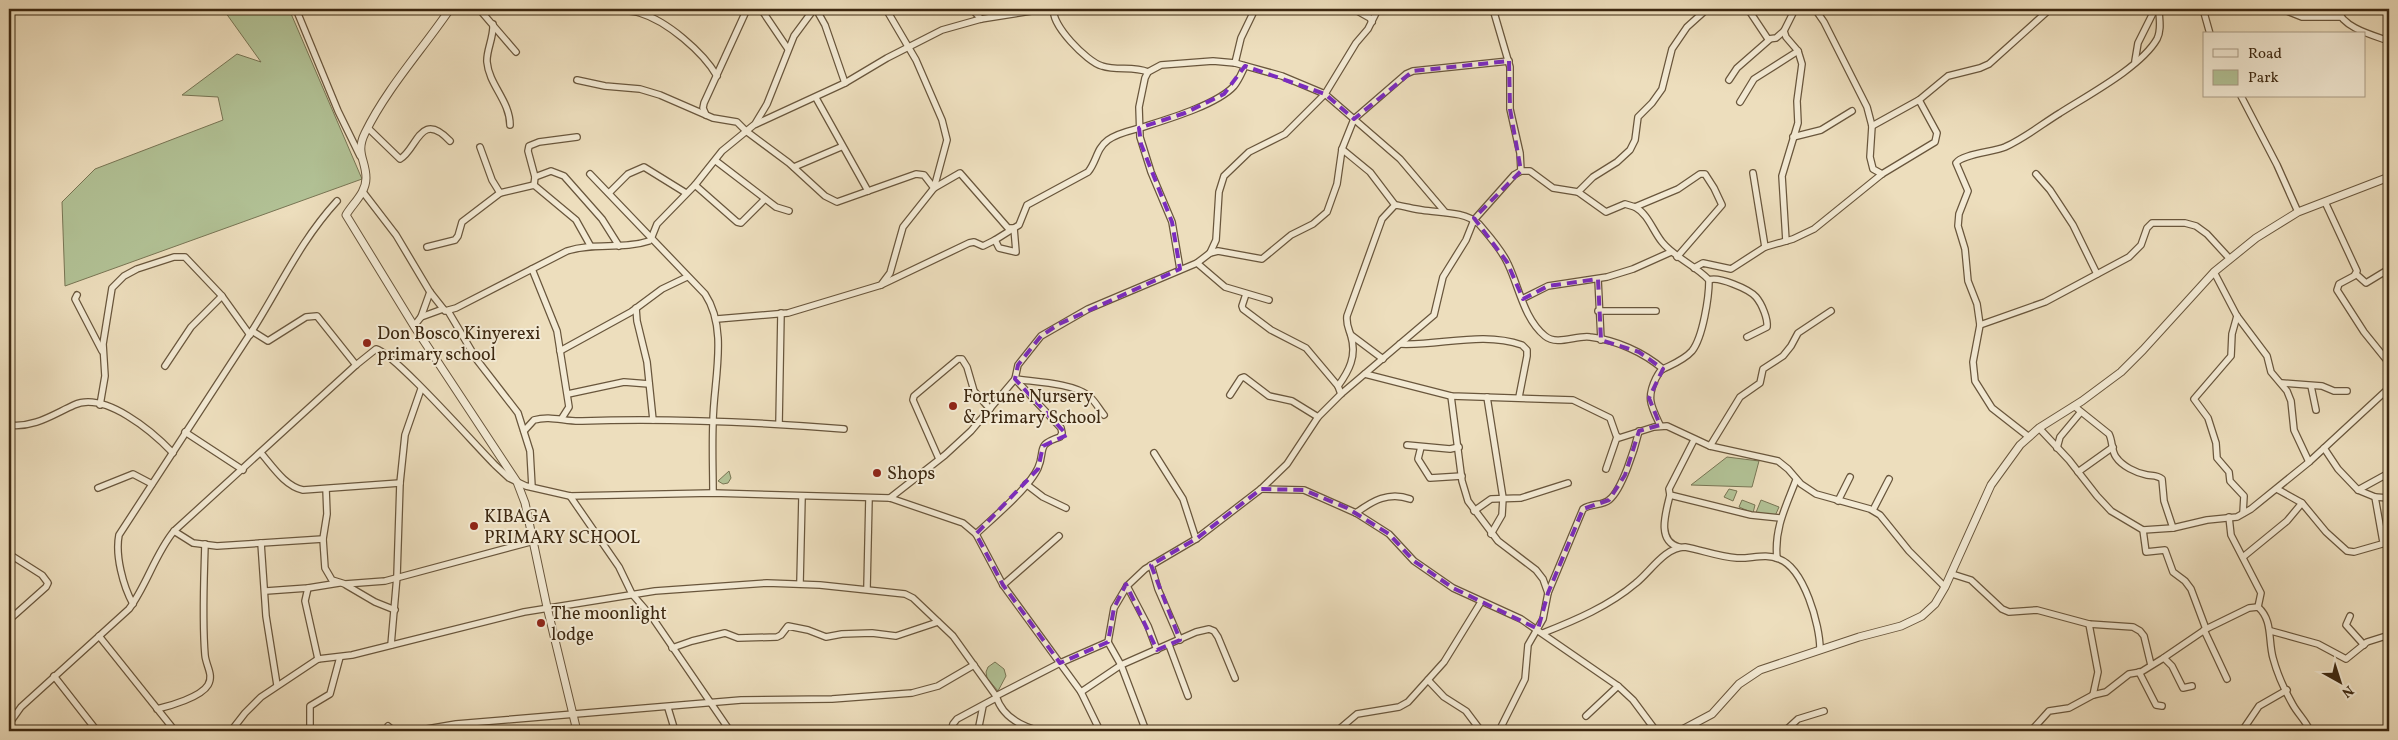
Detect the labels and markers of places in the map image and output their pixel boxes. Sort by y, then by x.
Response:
place label: Don Bosco Kinyerexi primary school [377,322,540,368]
marker: Don Bosco Kinyerexi primary school [361,337,373,349]
place label: Fortune Nursery & Primary School [963,385,1101,431]
marker: Fortune Nursery & Primary School [947,400,959,412]
place label: Shops [887,462,935,487]
marker: Shops [871,467,883,479]
place label: KIBAGA PRIMARY SCHOOL [484,505,640,551]
marker: KIBAGA PRIMARY SCHOOL [468,520,480,532]
place label: The moonlight lodge [551,602,667,648]
marker: The moonlight lodge [535,617,547,629]

